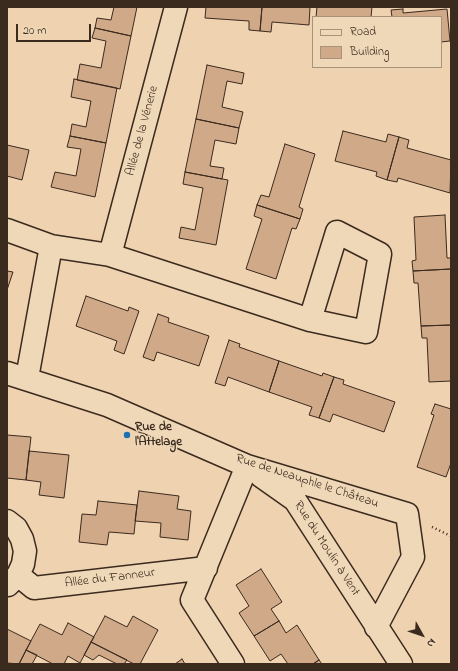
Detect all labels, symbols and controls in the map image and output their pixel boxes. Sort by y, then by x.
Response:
scale bar [18,16,93,42]
legend [312,16,442,68]
text: 20 m [23,22,46,40]
text: Road [350,23,376,41]
text: Building [350,43,389,61]
street label: Allée de la Vénerie [123,84,163,178]
place label: Rue de l'Attelage [135,420,182,451]
marker: Rue de l'Attelage [122,430,132,440]
street label: Rue de Neauphle le Château [234,452,380,512]
street label: Rue du Moulin à Vent [289,498,363,600]
street label: Allée du Fanneur [64,566,156,592]
north arrow [402,615,442,655]
text: N [423,635,440,651]

